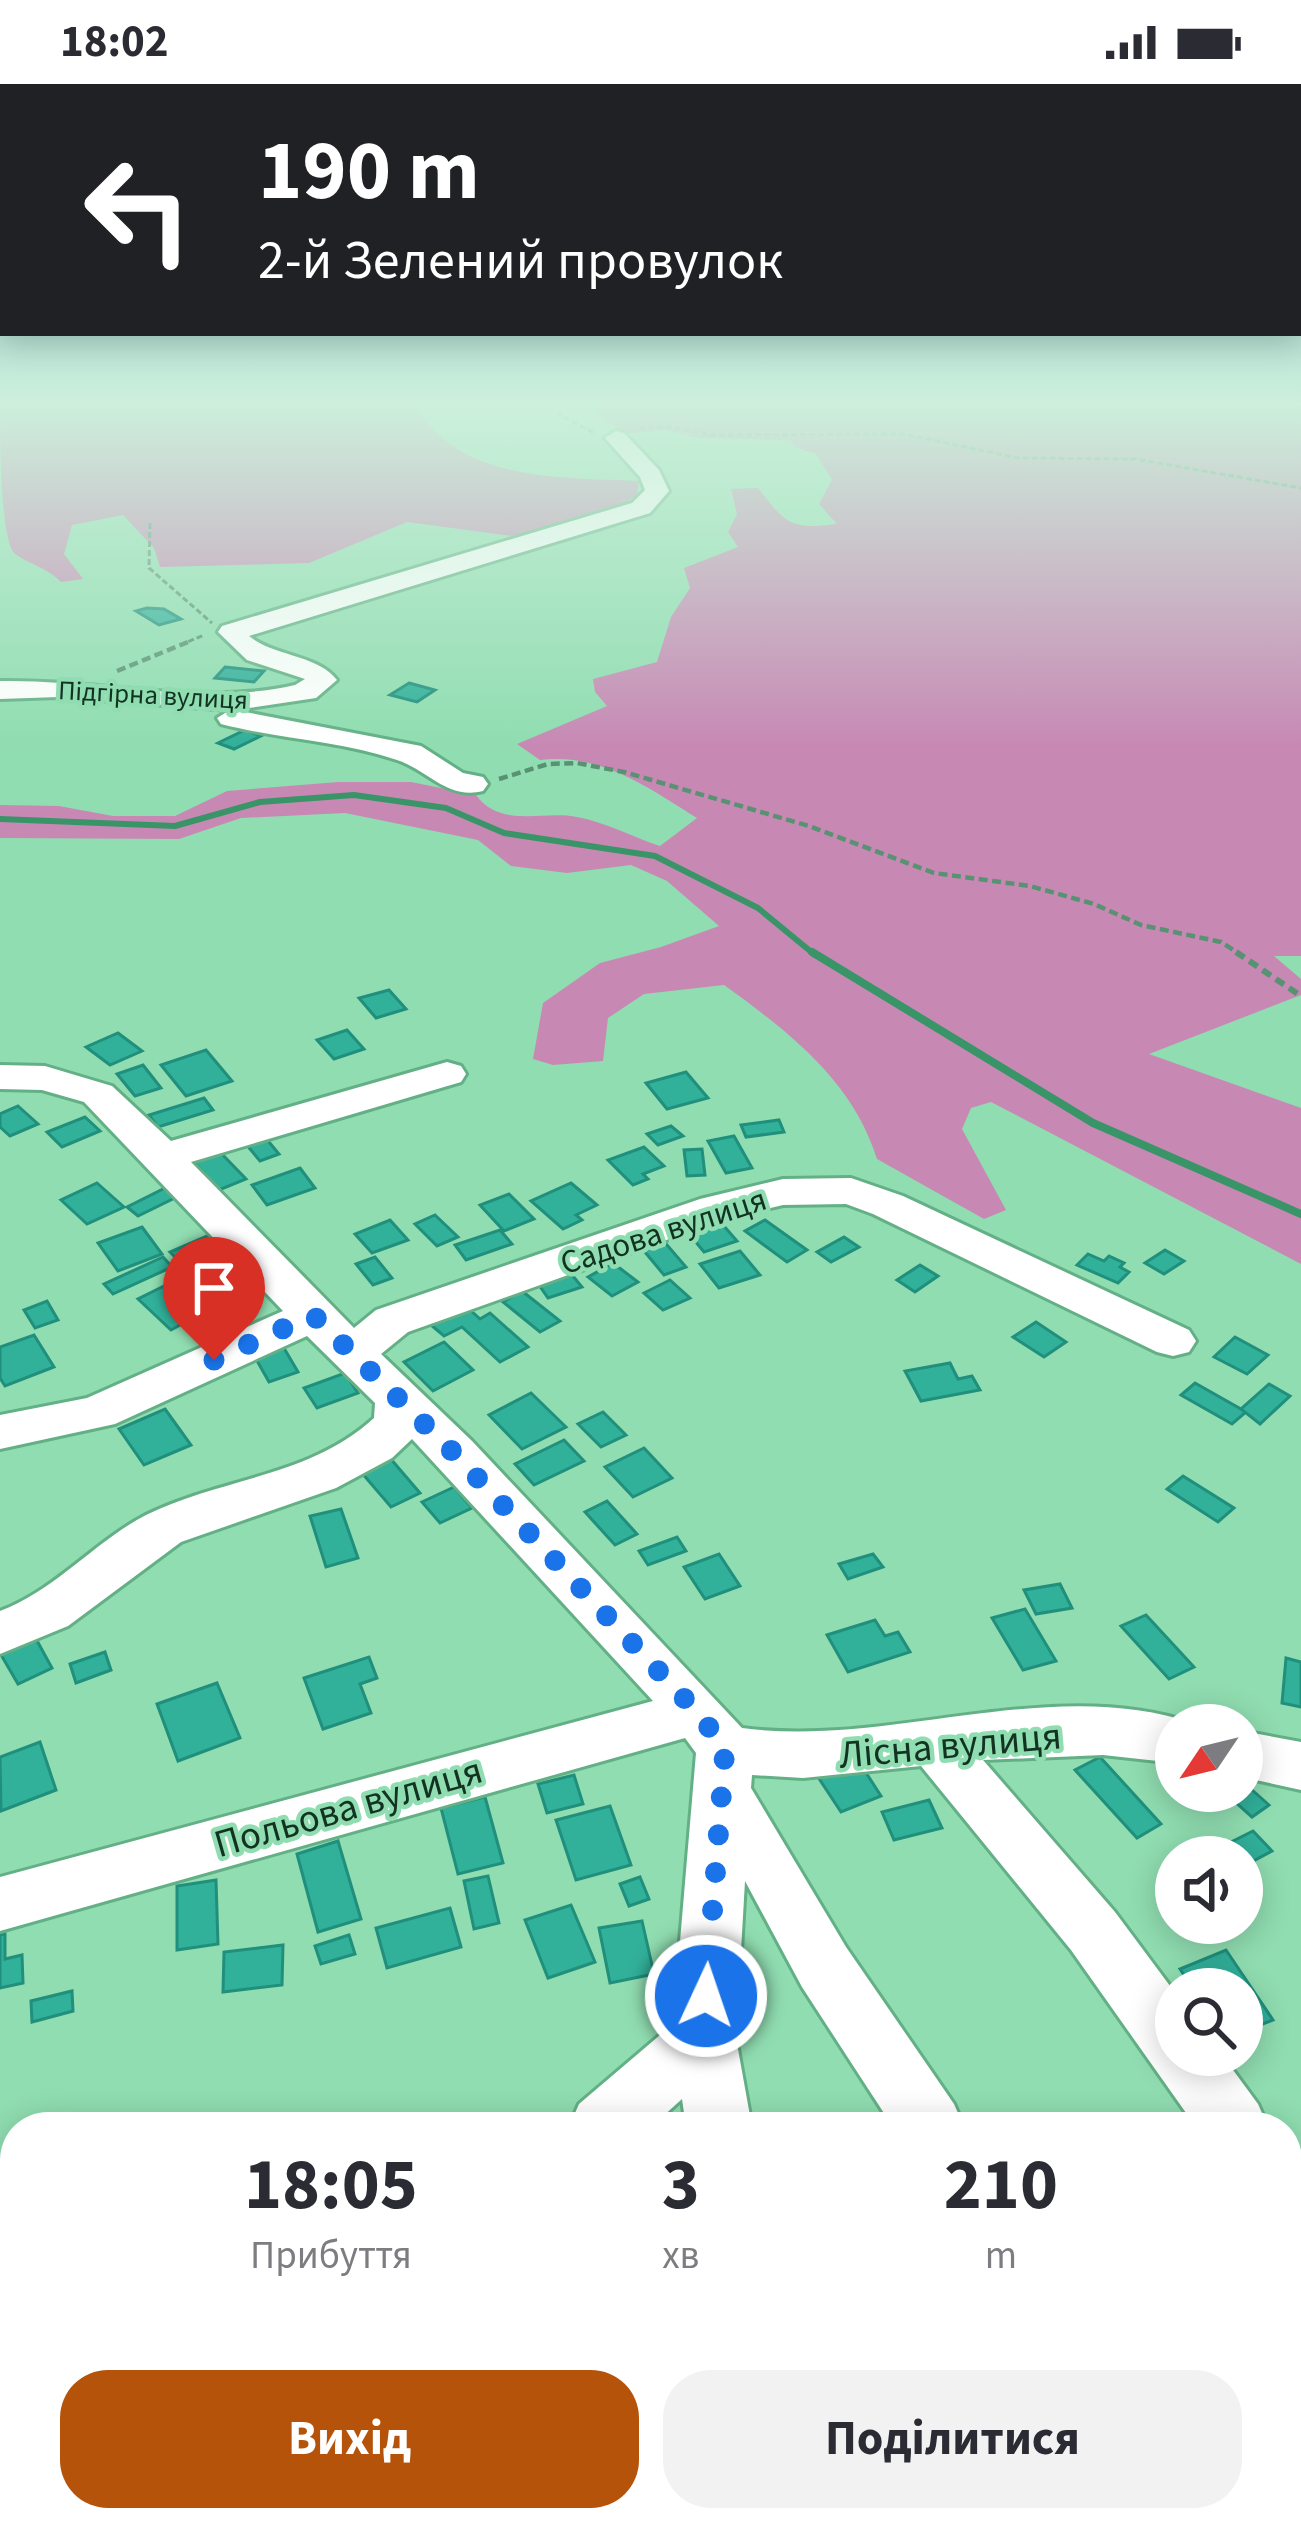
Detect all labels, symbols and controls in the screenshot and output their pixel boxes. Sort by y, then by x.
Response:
text: 18:02 [60,10,169,74]
text: 190 m [258,112,480,232]
icon: left [60,132,216,288]
text: 2-й Зелений провулок [258,223,783,300]
street label: Підгірна вулиця [57,671,249,720]
street label: Садова вулиця [554,1176,773,1287]
pin [163,1237,265,1360]
icon: arrive [181,1255,247,1321]
north arrow [1155,1704,1263,1812]
map controls [1155,1704,1263,2076]
street label: Лісна вулиця [836,1708,1064,1784]
street label: Польова вулиця [208,1743,489,1873]
button: sound [1155,1836,1263,1944]
position arrow [643,1933,769,2059]
button: search [1155,1968,1263,2076]
text: 18:05 [244,2134,418,2237]
text: 3 [662,2134,700,2237]
text: 210 [944,2134,1058,2237]
text: Прибуття [250,2228,412,2284]
text: хв [662,2228,699,2284]
text: m [985,2228,1017,2284]
button: Вихід [60,2370,639,2508]
button: Поділитися [663,2370,1242,2508]

